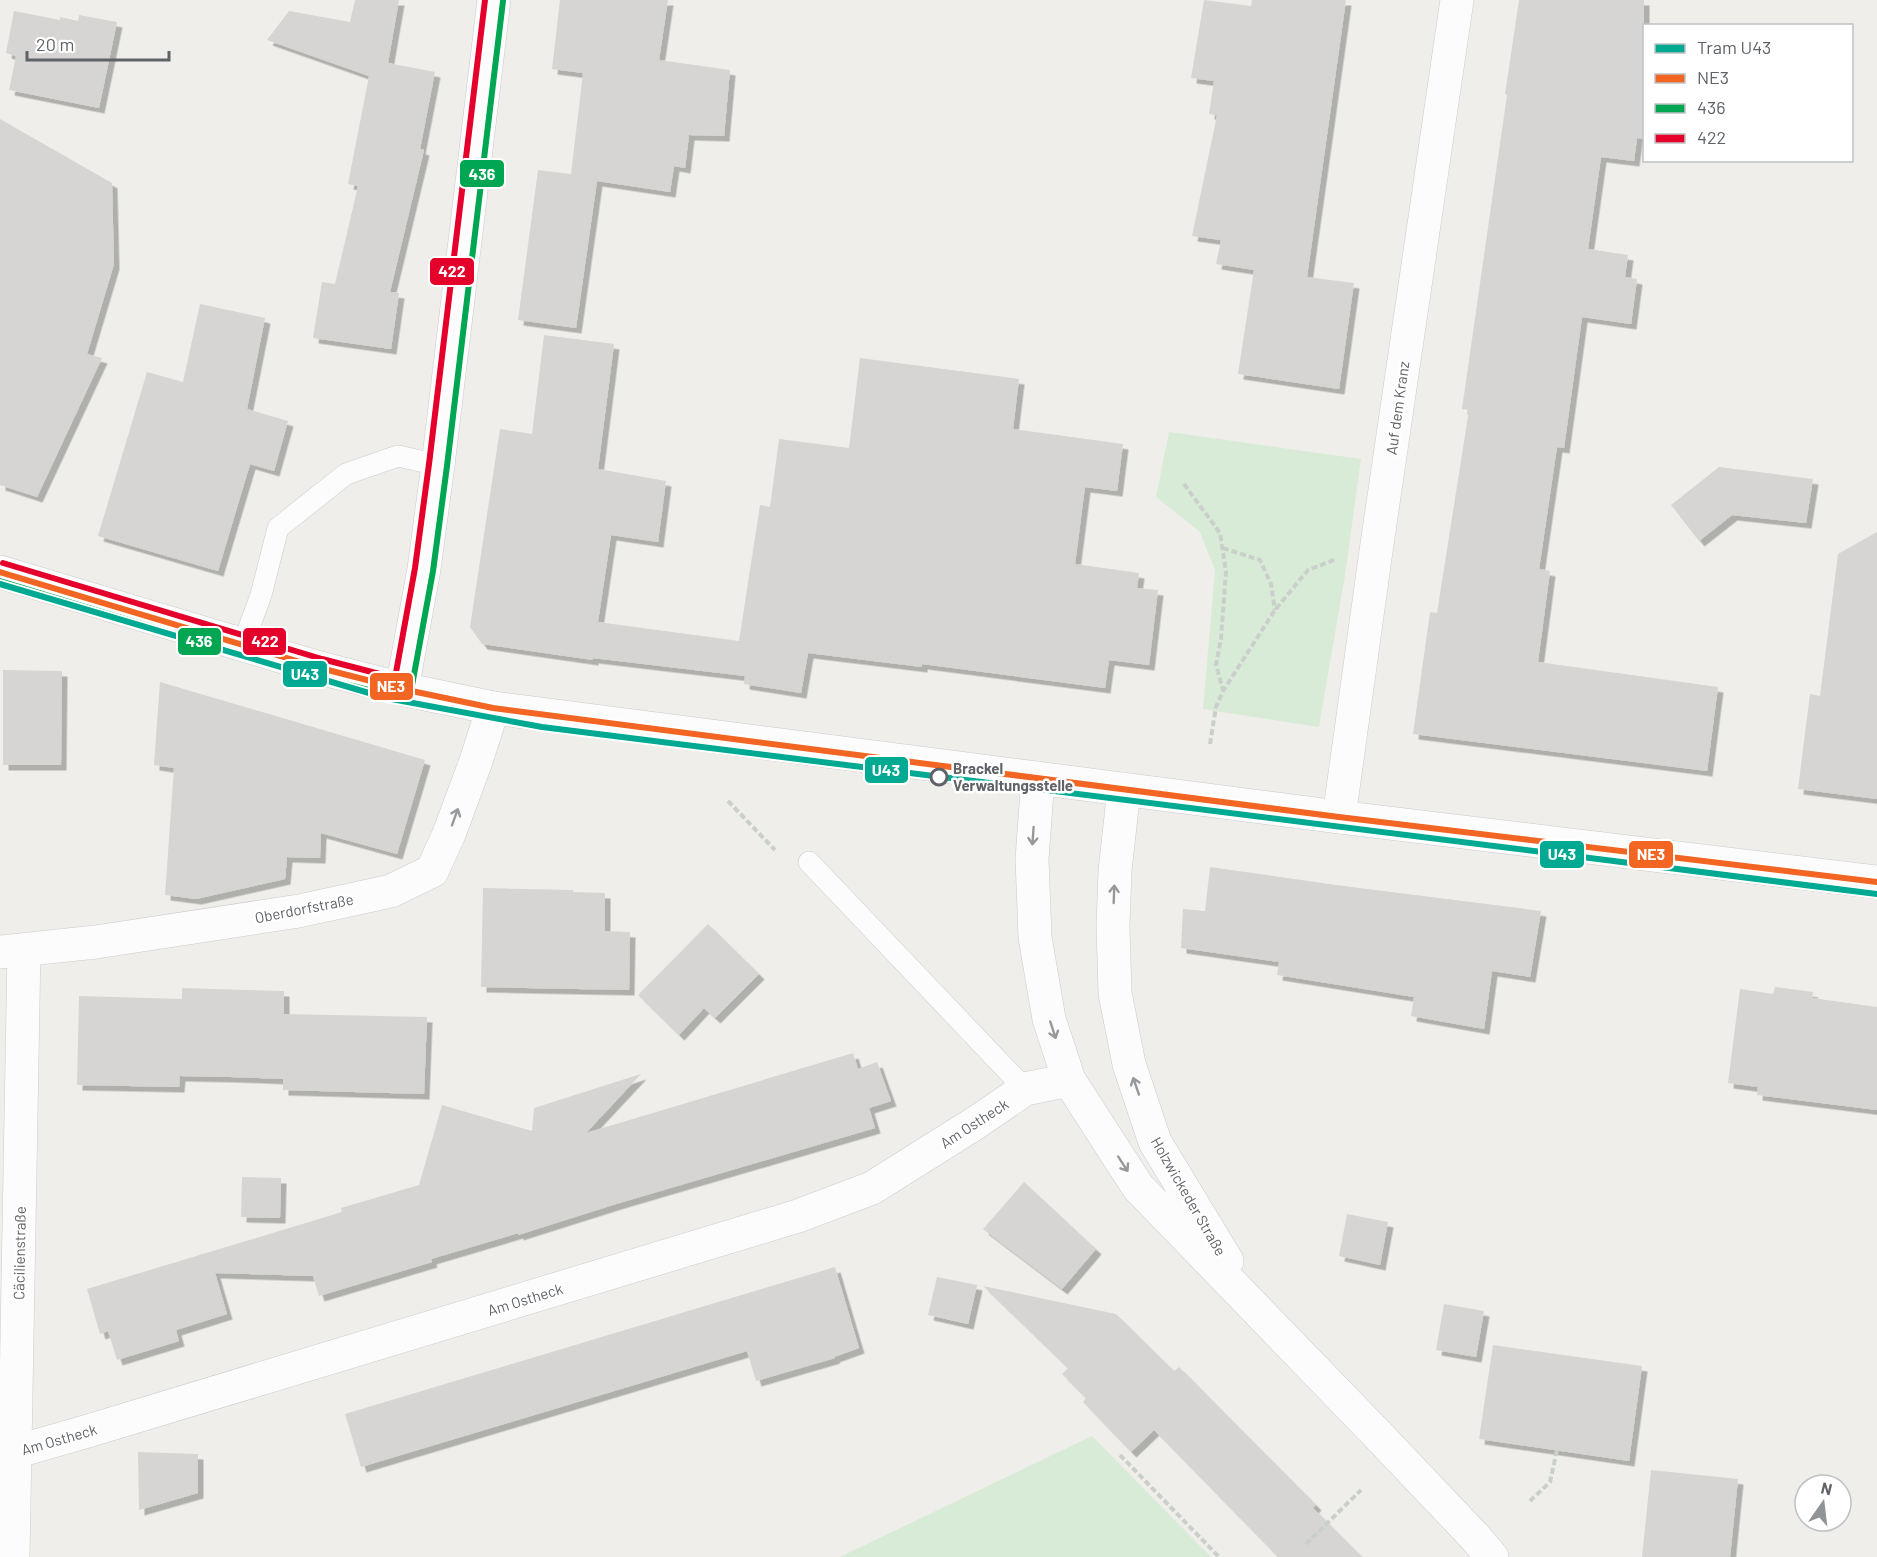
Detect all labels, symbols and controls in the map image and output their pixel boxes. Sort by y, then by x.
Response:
scale bar [27,24,170,62]
legend [1643,24,1853,162]
text: 20 m [36,33,74,55]
text: Tram U43 [1697,36,1771,58]
text: NE3 [1697,66,1729,88]
text: 436 [1697,96,1725,118]
text: 422 [1697,126,1726,148]
line badge: 436 [459,159,505,188]
text: 436 [469,164,496,183]
line badge: 422 [429,257,475,286]
text: 422 [438,261,466,280]
street label: Auf dem Kranz [1382,360,1413,456]
line badge: 436 [177,627,222,656]
line badge: 422 [242,627,287,656]
text: 436 [186,631,213,650]
text: 422 [251,631,279,650]
line badge: U43 [282,660,328,688]
text: U43 [291,664,319,683]
line badge: NE3 [369,672,414,701]
text: NE3 [377,676,405,695]
line badge: U43 [864,756,909,784]
place label: Brackel Verwaltungsstelle [953,759,1073,794]
text: U43 [872,760,900,779]
marker: Brackel Verwaltungsstelle [930,768,948,786]
one-way arrow [450,808,461,827]
one-way arrow [1028,826,1039,846]
line badge: U43 [1539,840,1585,869]
line badge: NE3 [1628,840,1674,869]
text: U43 [1548,844,1576,863]
text: NE3 [1637,844,1665,863]
one-way arrow [1109,884,1120,904]
street label: Oberdorfstraße [253,890,355,926]
one-way arrow [1048,1020,1059,1039]
one-way arrow [1130,1077,1141,1096]
street label: Am Ostheck [936,1094,1012,1152]
street label: Holzwickeder Straße [1148,1133,1230,1259]
one-way arrow [1117,1155,1129,1172]
street label: Cäcilienstraße [9,1206,29,1300]
street label: Am Ostheck [485,1279,565,1319]
street label: Am Ostheck [19,1419,99,1458]
north arrow [1793,1473,1853,1533]
text: N [1819,1477,1834,1498]

